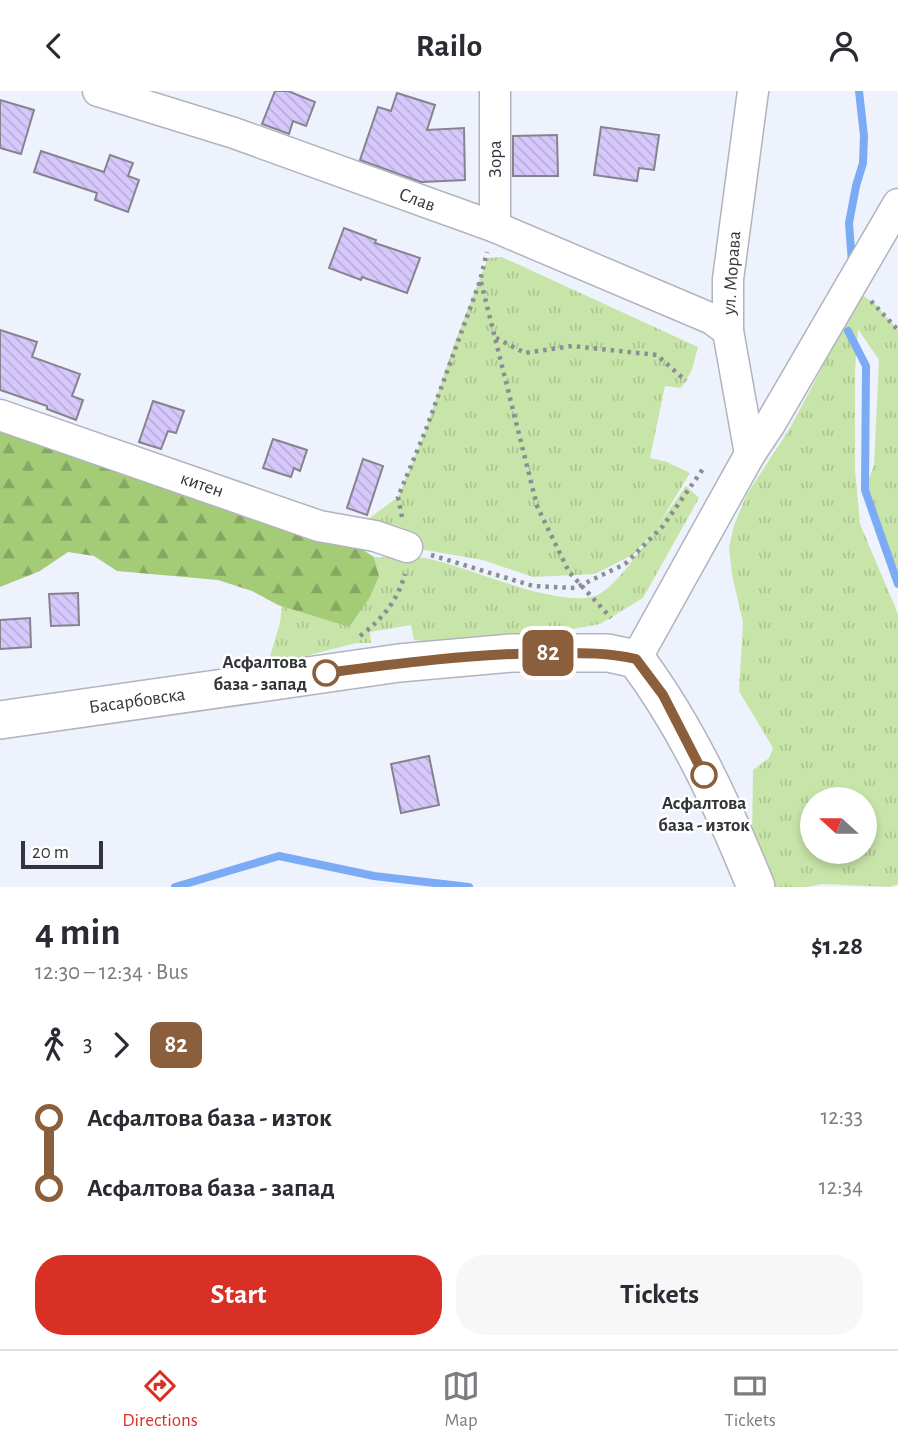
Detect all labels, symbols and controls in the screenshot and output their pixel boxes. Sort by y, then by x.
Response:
icon: back [35,27,73,65]
icon: person [825,27,863,65]
text: Railo [416,30,482,62]
street label: Зора [486,140,505,178]
street label: Слав [396,185,438,215]
street label: ул. Морава [720,230,744,317]
street label: китен [178,469,226,501]
line badge: 82 [516,630,580,676]
text: 82 [536,641,560,665]
place label: Асфалтова база - запад [214,653,307,694]
marker: Асфалтова база - запад [313,660,339,686]
street label: Басарбовска [88,685,187,717]
marker: Асфалтова база - изток [691,762,717,788]
north arrow [800,787,877,865]
map controls [800,787,877,864]
place label: Асфалтова база - изток [658,794,750,835]
scale bar [21,838,103,870]
text: 20 m [32,843,69,862]
text: 4 min [35,914,121,952]
text: $1.28 [811,933,863,959]
text: 12:30 – 12:34 · Bus [35,961,188,984]
icon: walk [35,1026,73,1064]
icon: forward [102,1026,140,1064]
text: 3 [83,1033,92,1056]
text: 82 [164,1033,188,1057]
text: Асфалтова база - изток [87,1105,332,1131]
text: 12:33 [820,1106,863,1129]
text: Асфалтова база - запад [87,1175,335,1201]
text: 12:34 [819,1176,863,1199]
button: Start [35,1255,442,1335]
button: Tickets [456,1255,863,1335]
tab: Directions [122,1367,198,1432]
tab: Map [442,1367,480,1432]
tab: Tickets [724,1367,776,1432]

